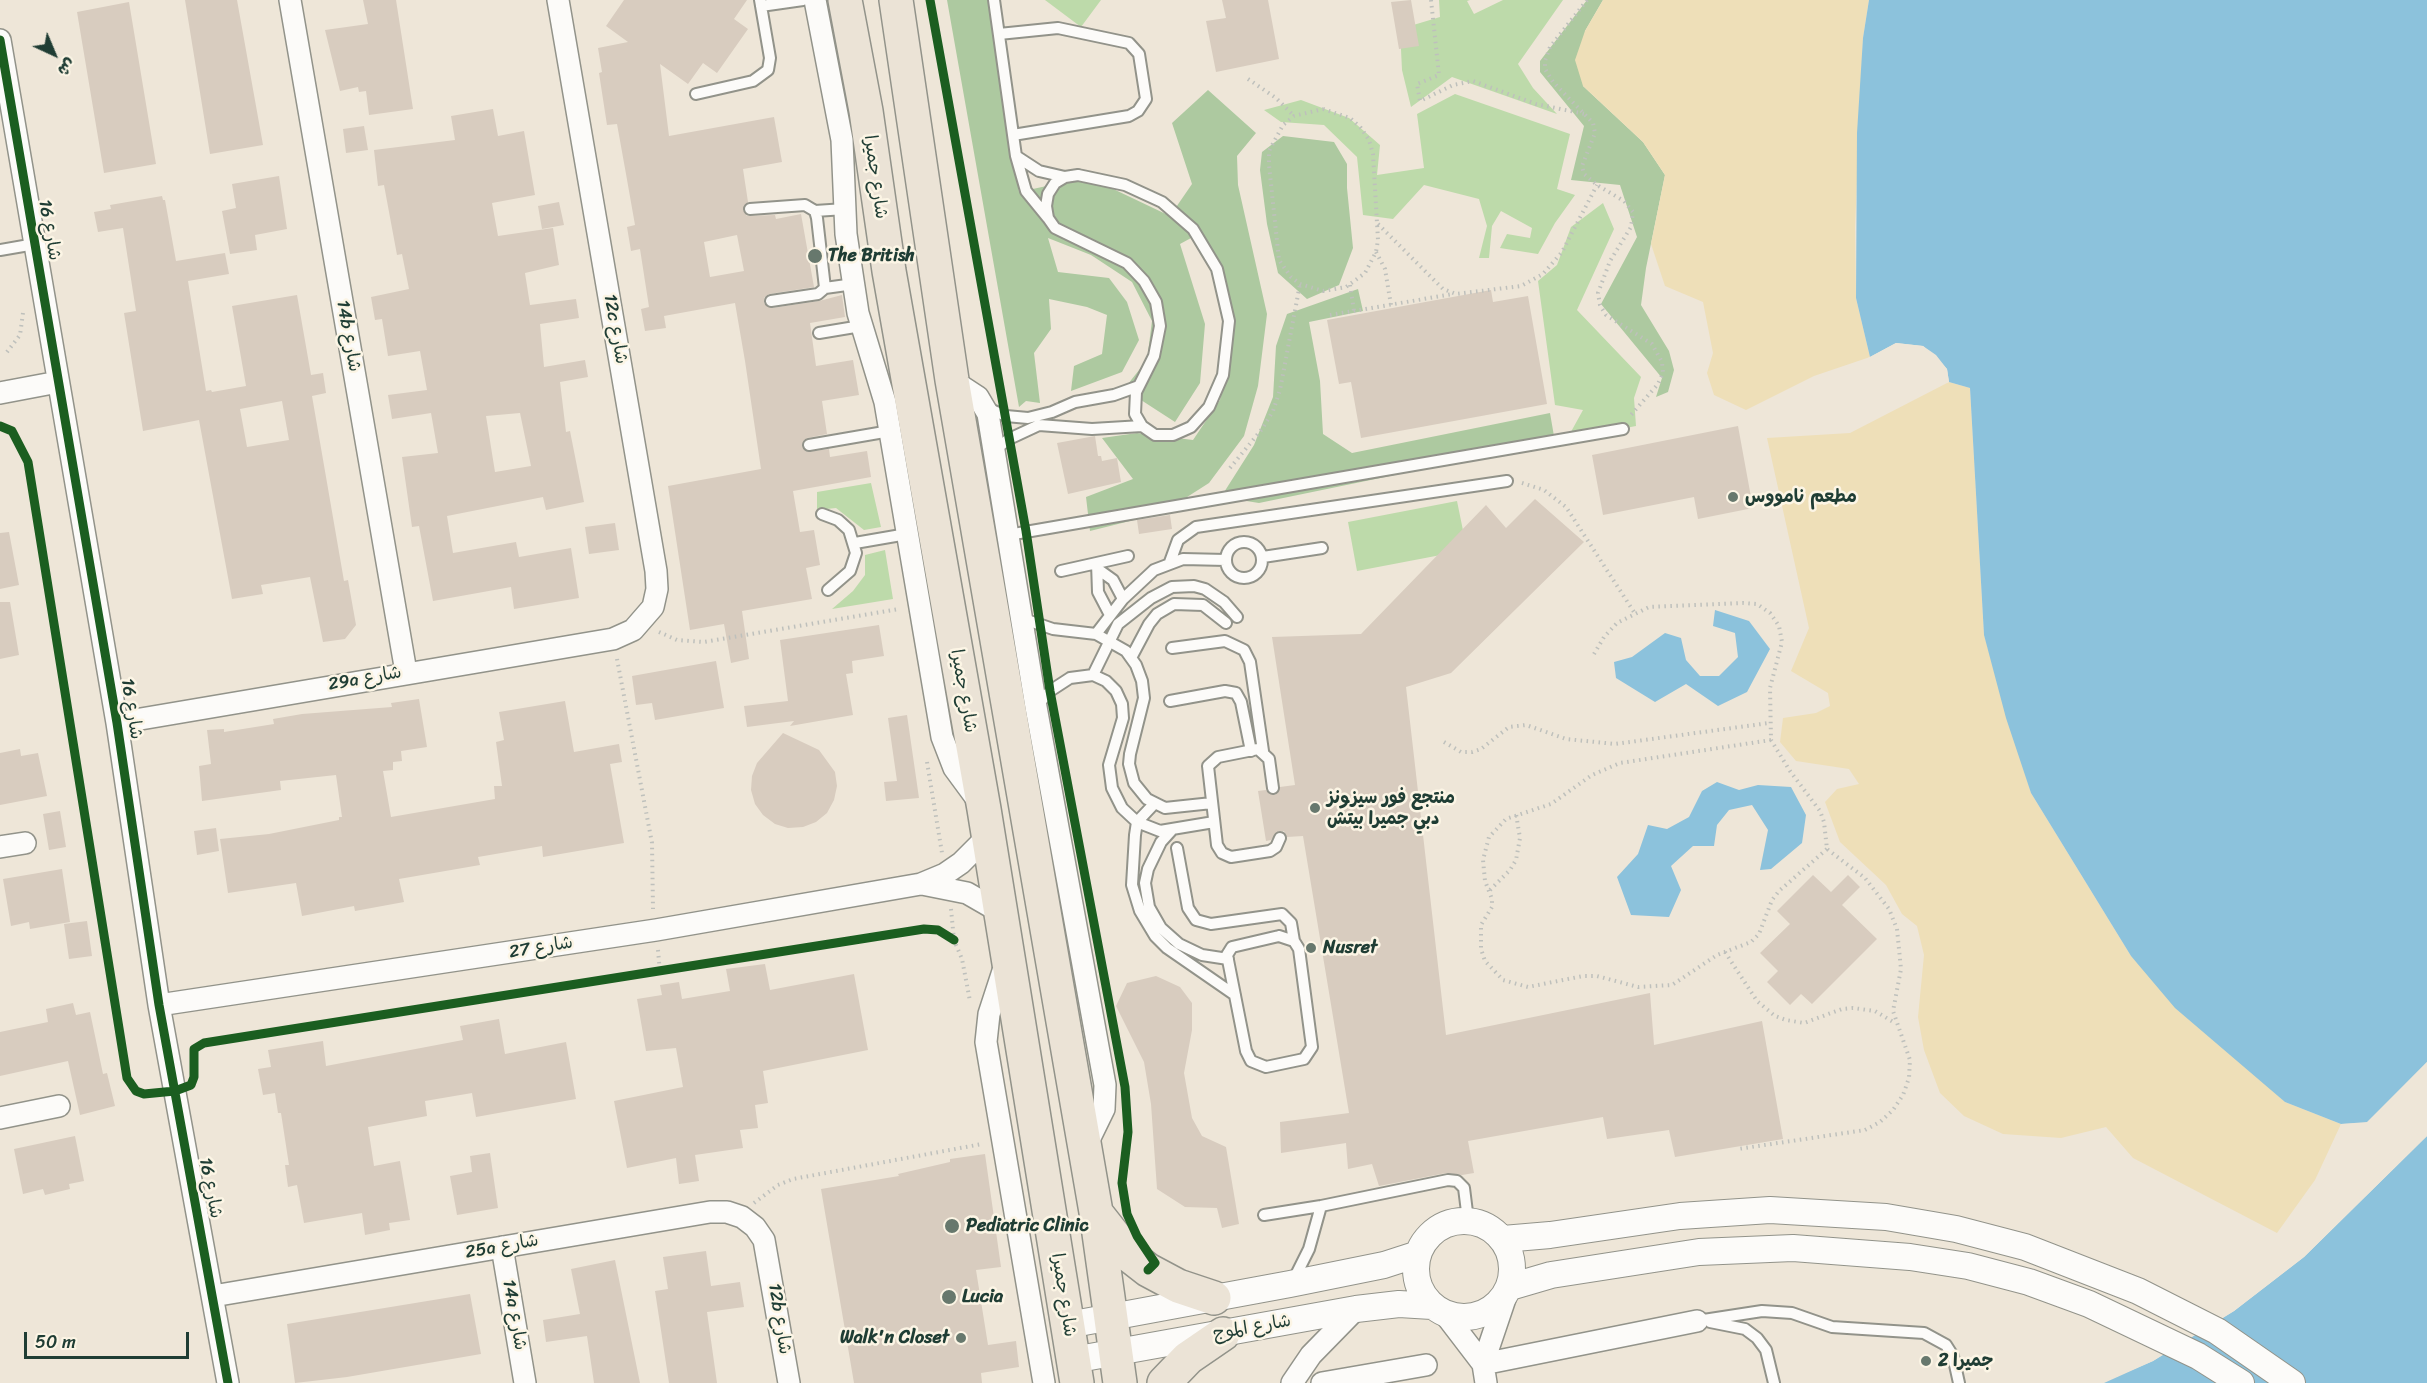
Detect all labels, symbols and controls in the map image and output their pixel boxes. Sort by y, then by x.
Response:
north arrow [24,24,84,84]
text: ش [50,51,83,84]
street label: شارع جميرا [858,134,892,220]
street label: شارع 16 [33,198,65,262]
place label: The British [828,245,915,267]
marker: The British [806,247,824,265]
street label: 12c شارع [598,292,632,366]
street label: 14b شارع [331,298,365,374]
place label: مطعم نامووس [1745,486,1857,508]
marker: مطعم نامووس [1726,490,1740,504]
street label: شارع جميرا [945,648,981,734]
street label: 29a شارع [327,662,403,696]
street label: شارع 16 [116,677,146,741]
place label: منتجع فور سيزونز دبي جميرا بيتش [1327,787,1455,830]
marker: منتجع فور سيزونز دبي جميرا بيتش [1308,801,1322,815]
street label: شارع 27 [508,932,574,964]
place label: Nusret [1323,937,1377,959]
marker: Nusret [1304,941,1318,955]
street label: شارع 16 [194,1156,226,1220]
place label: Pediatric Clinic [966,1215,1089,1237]
marker: Pediatric Clinic [943,1217,961,1235]
street label: 25a شارع [464,1230,540,1264]
street label: شارع جميرا [1046,1252,1080,1338]
street label: 14a شارع [497,1278,531,1352]
street label: 12b شارع [763,1282,795,1356]
place label: Lucia [962,1286,1003,1308]
marker: Lucia [940,1288,958,1306]
street label: شارع الموج [1211,1311,1293,1345]
scale bar [27,1320,192,1358]
text: 50 m [35,1326,76,1358]
place label: Walk'n Closet [840,1327,949,1349]
marker: Walk'n Closet [954,1331,968,1345]
place label: جميرا 2 [1938,1350,1993,1372]
marker: جميرا 2 [1919,1354,1933,1368]

